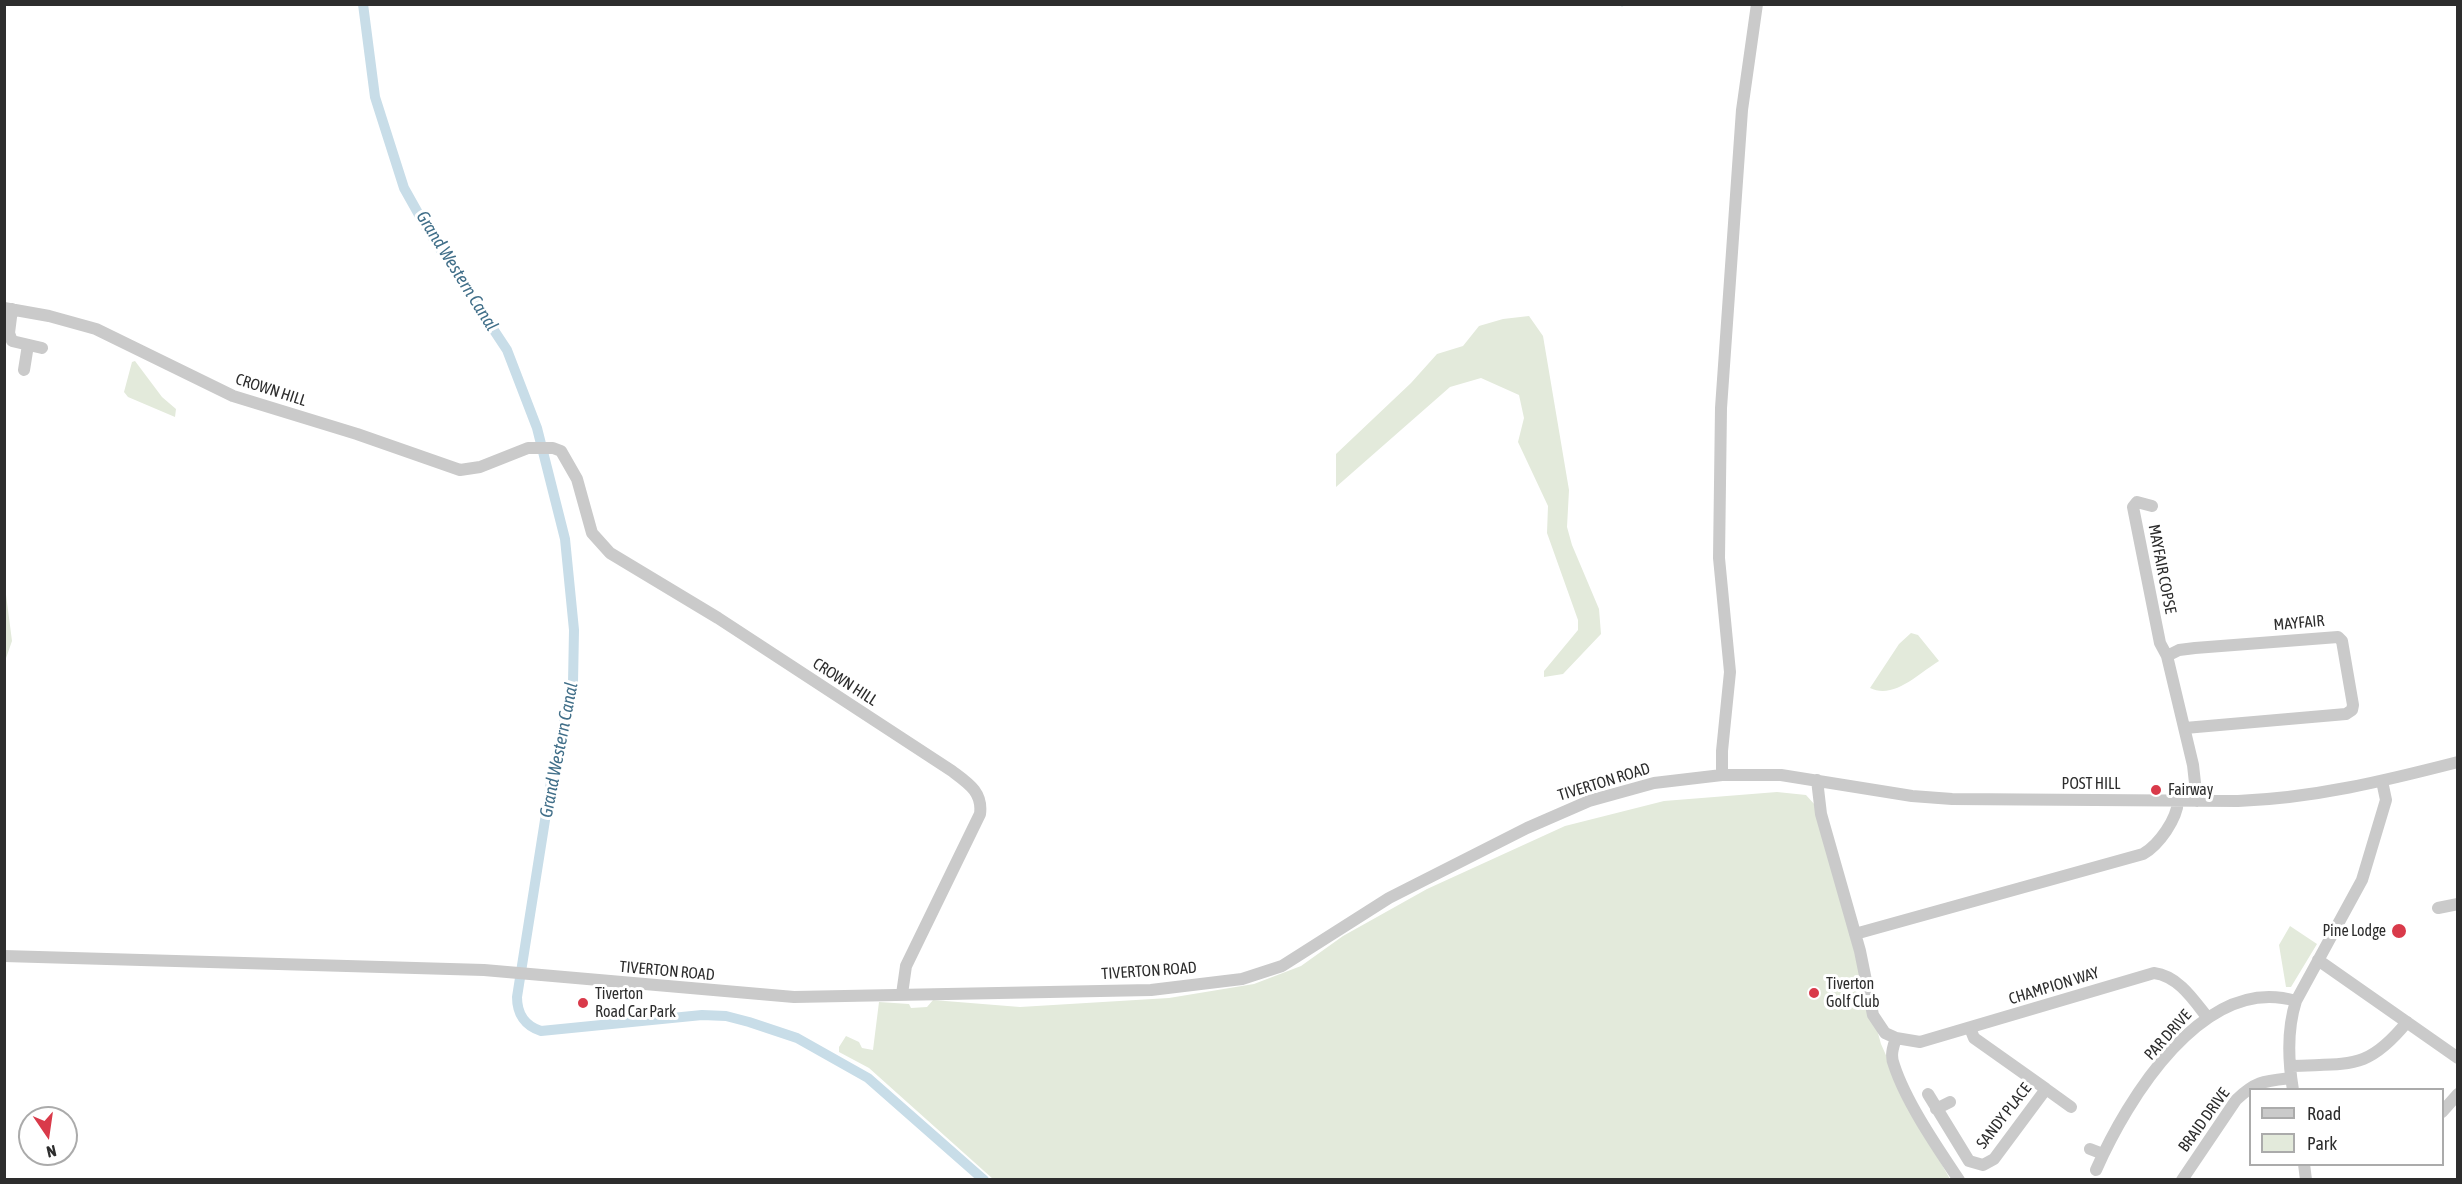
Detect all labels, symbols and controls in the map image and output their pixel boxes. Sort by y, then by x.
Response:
water label: Grand Western Canal [411,207,503,335]
street label: CROWN HILL [233,370,309,410]
street label: MAYFAIR COPSE [2144,523,2180,615]
street label: MAYFAIR [2273,611,2325,635]
street label: CROWN HILL [809,654,881,710]
water label: Grand Western Canal [535,680,583,820]
street label: TIVERTON ROAD [1556,759,1652,805]
street label: POST HILL [2062,774,2120,794]
place label: Fairway [2168,780,2213,800]
marker: Fairway [2149,783,2163,797]
place label: Pine Lodge [2322,921,2386,941]
marker: Pine Lodge [2390,922,2408,940]
street label: TIVERTON ROAD [619,957,715,985]
street label: TIVERTON ROAD [1101,958,1197,984]
street label: CHAMPION WAY [2007,963,2101,1009]
place label: Tiverton Golf Club [1826,974,1880,1012]
place label: Tiverton Road Car Park [595,984,676,1022]
marker: Tiverton Golf Club [1807,986,1821,1000]
marker: Tiverton Road Car Park [576,996,590,1010]
street label: PAR DRIVE [2140,1006,2196,1064]
street label: SANDY PLACE [1973,1079,2035,1153]
street label: BRAID DRIVE [2174,1084,2234,1156]
legend [2249,1088,2444,1166]
text: Road [2307,1103,2341,1124]
north arrow [18,1106,78,1166]
text: Park [2307,1133,2337,1154]
text: N [45,1142,58,1161]

